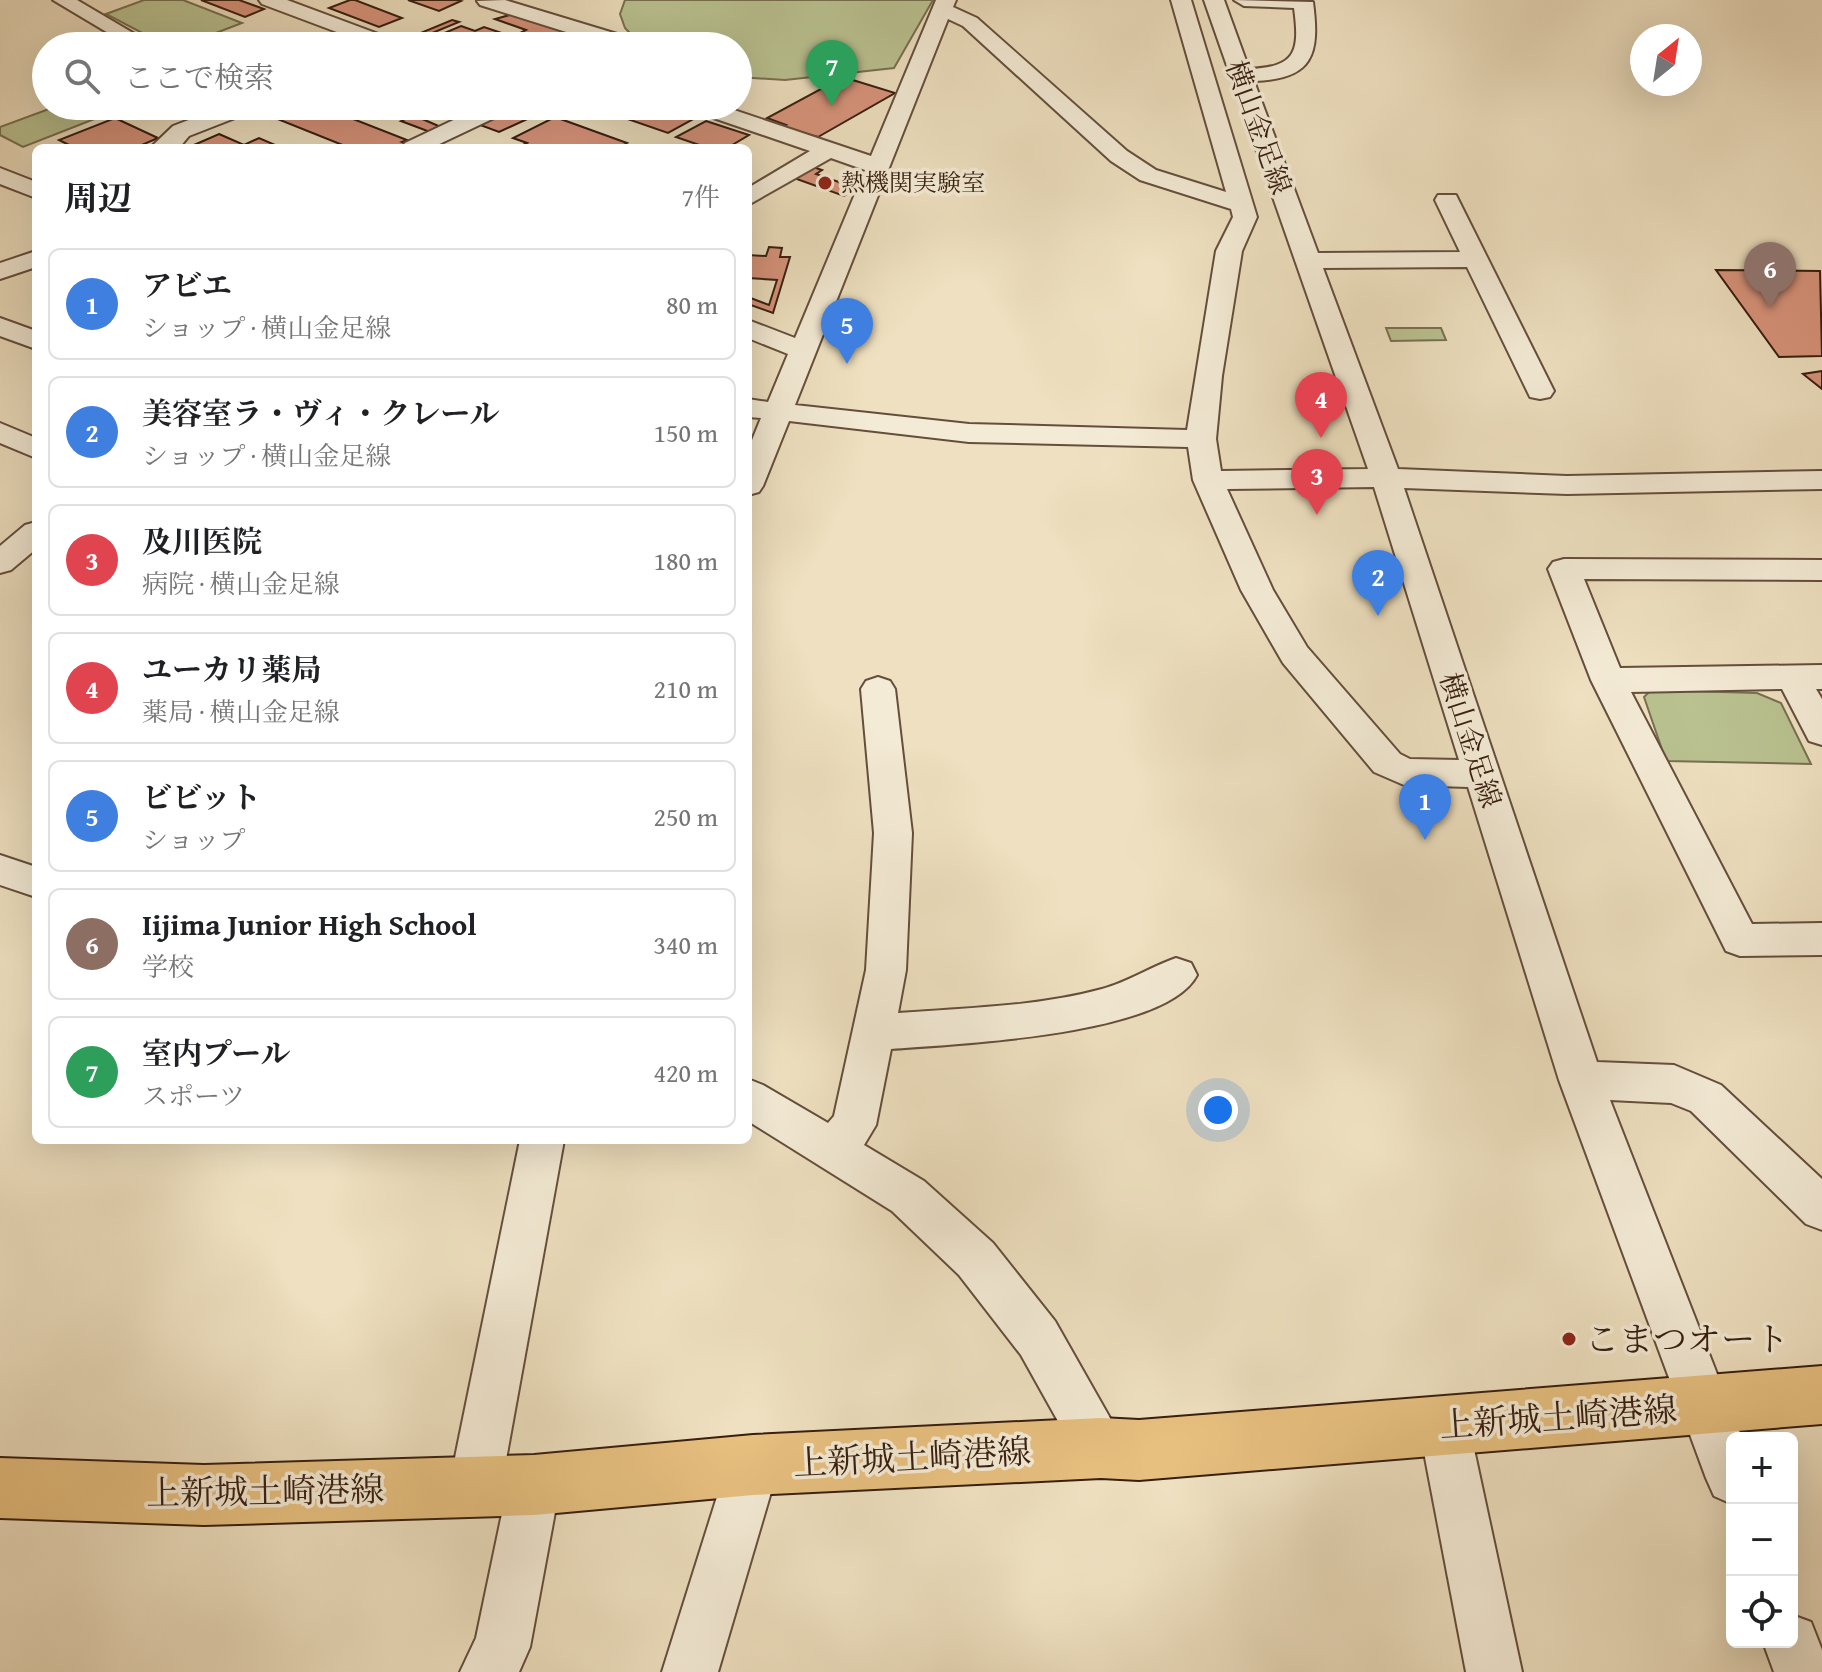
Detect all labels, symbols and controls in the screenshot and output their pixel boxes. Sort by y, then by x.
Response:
north arrow [1630,24,1702,96]
search box [32,32,752,120]
pin: 7 [806,40,858,106]
icon: search [60,54,104,98]
street label: 横山金足線 [1216,54,1303,200]
text: ここで検索 [124,55,274,99]
place label: 熱機関実験室 [841,165,985,200]
text: 周辺 [64,173,132,222]
marker: 熱機関実験室 [816,174,834,192]
text: 7件 [681,177,720,216]
pin: 6 [1744,242,1796,308]
text: アビエ [142,263,232,307]
text: 1 [85,285,99,324]
text: 80 m [666,285,718,324]
pin: 5 [821,298,873,364]
text: ショップ · 横山金足線 [142,308,391,347]
pin: 4 [1295,372,1347,438]
text: 美容室ラ・ヴィ・クレール [142,391,500,435]
text: 2 [85,413,99,452]
text: 150 m [653,413,718,452]
text: ショップ · 横山金足線 [142,436,391,475]
pin: 3 [1291,449,1343,515]
text: 及川医院 [142,519,262,563]
text: 3 [85,541,99,580]
text: 180 m [653,541,718,580]
pin: 2 [1352,550,1404,616]
text: 病院 · 横山金足線 [142,564,340,603]
text: ユーカリ薬局 [142,647,321,691]
street label: 横山金足線 [1430,667,1513,813]
text: 4 [85,669,99,708]
text: 210 m [653,669,718,708]
text: 薬局 · 横山金足線 [142,692,340,731]
pin: 1 [1399,774,1451,840]
text: ビビット [142,775,261,819]
text: 5 [85,797,99,836]
text: 250 m [653,797,718,836]
text: ショップ [142,820,245,859]
text: Iijima Junior High School [142,902,477,946]
text: 6 [85,925,99,964]
text: 340 m [653,925,718,964]
text: 学校 [142,947,194,986]
text: 室内プール [142,1031,291,1075]
text: 7 [85,1053,99,1092]
text: 420 m [653,1053,718,1092]
text: スポーツ [142,1076,245,1115]
your location [1198,1090,1238,1130]
place label: こまつオート [1585,1314,1789,1363]
marker: こまつオート [1560,1330,1578,1348]
street label: 上新城土崎港線 [1438,1384,1678,1449]
street label: 上新城土崎港線 [792,1426,1032,1487]
map controls [1726,1432,1798,1648]
button: + [1726,1432,1798,1504]
street label: 上新城土崎港線 [146,1464,384,1517]
button: − [1726,1504,1798,1576]
button: locate [1726,1576,1798,1648]

